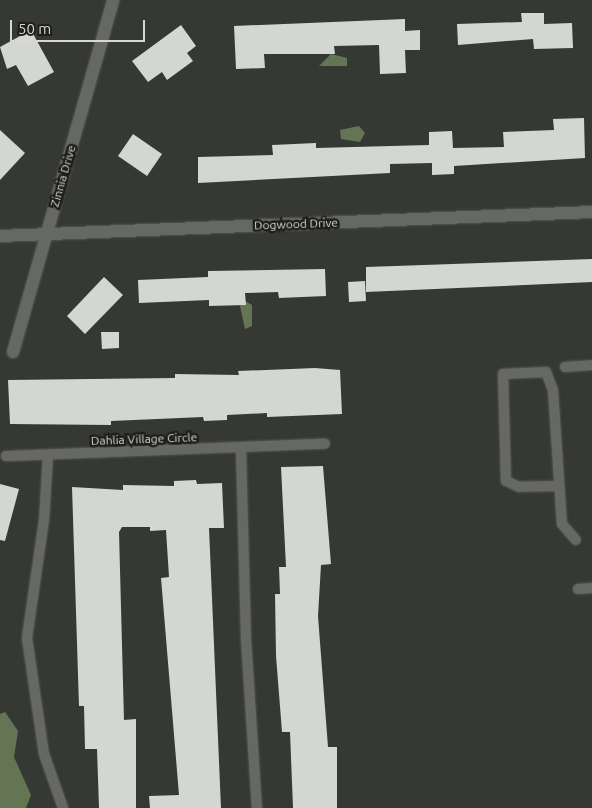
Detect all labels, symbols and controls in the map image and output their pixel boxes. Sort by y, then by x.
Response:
scale bar [12,10,148,42]
text: 50 m [18,20,51,37]
street label: Zinnia Drive [47,143,79,209]
street label: Dogwood Drive [254,215,338,233]
street label: Dahlia Village Circle [91,430,197,448]

